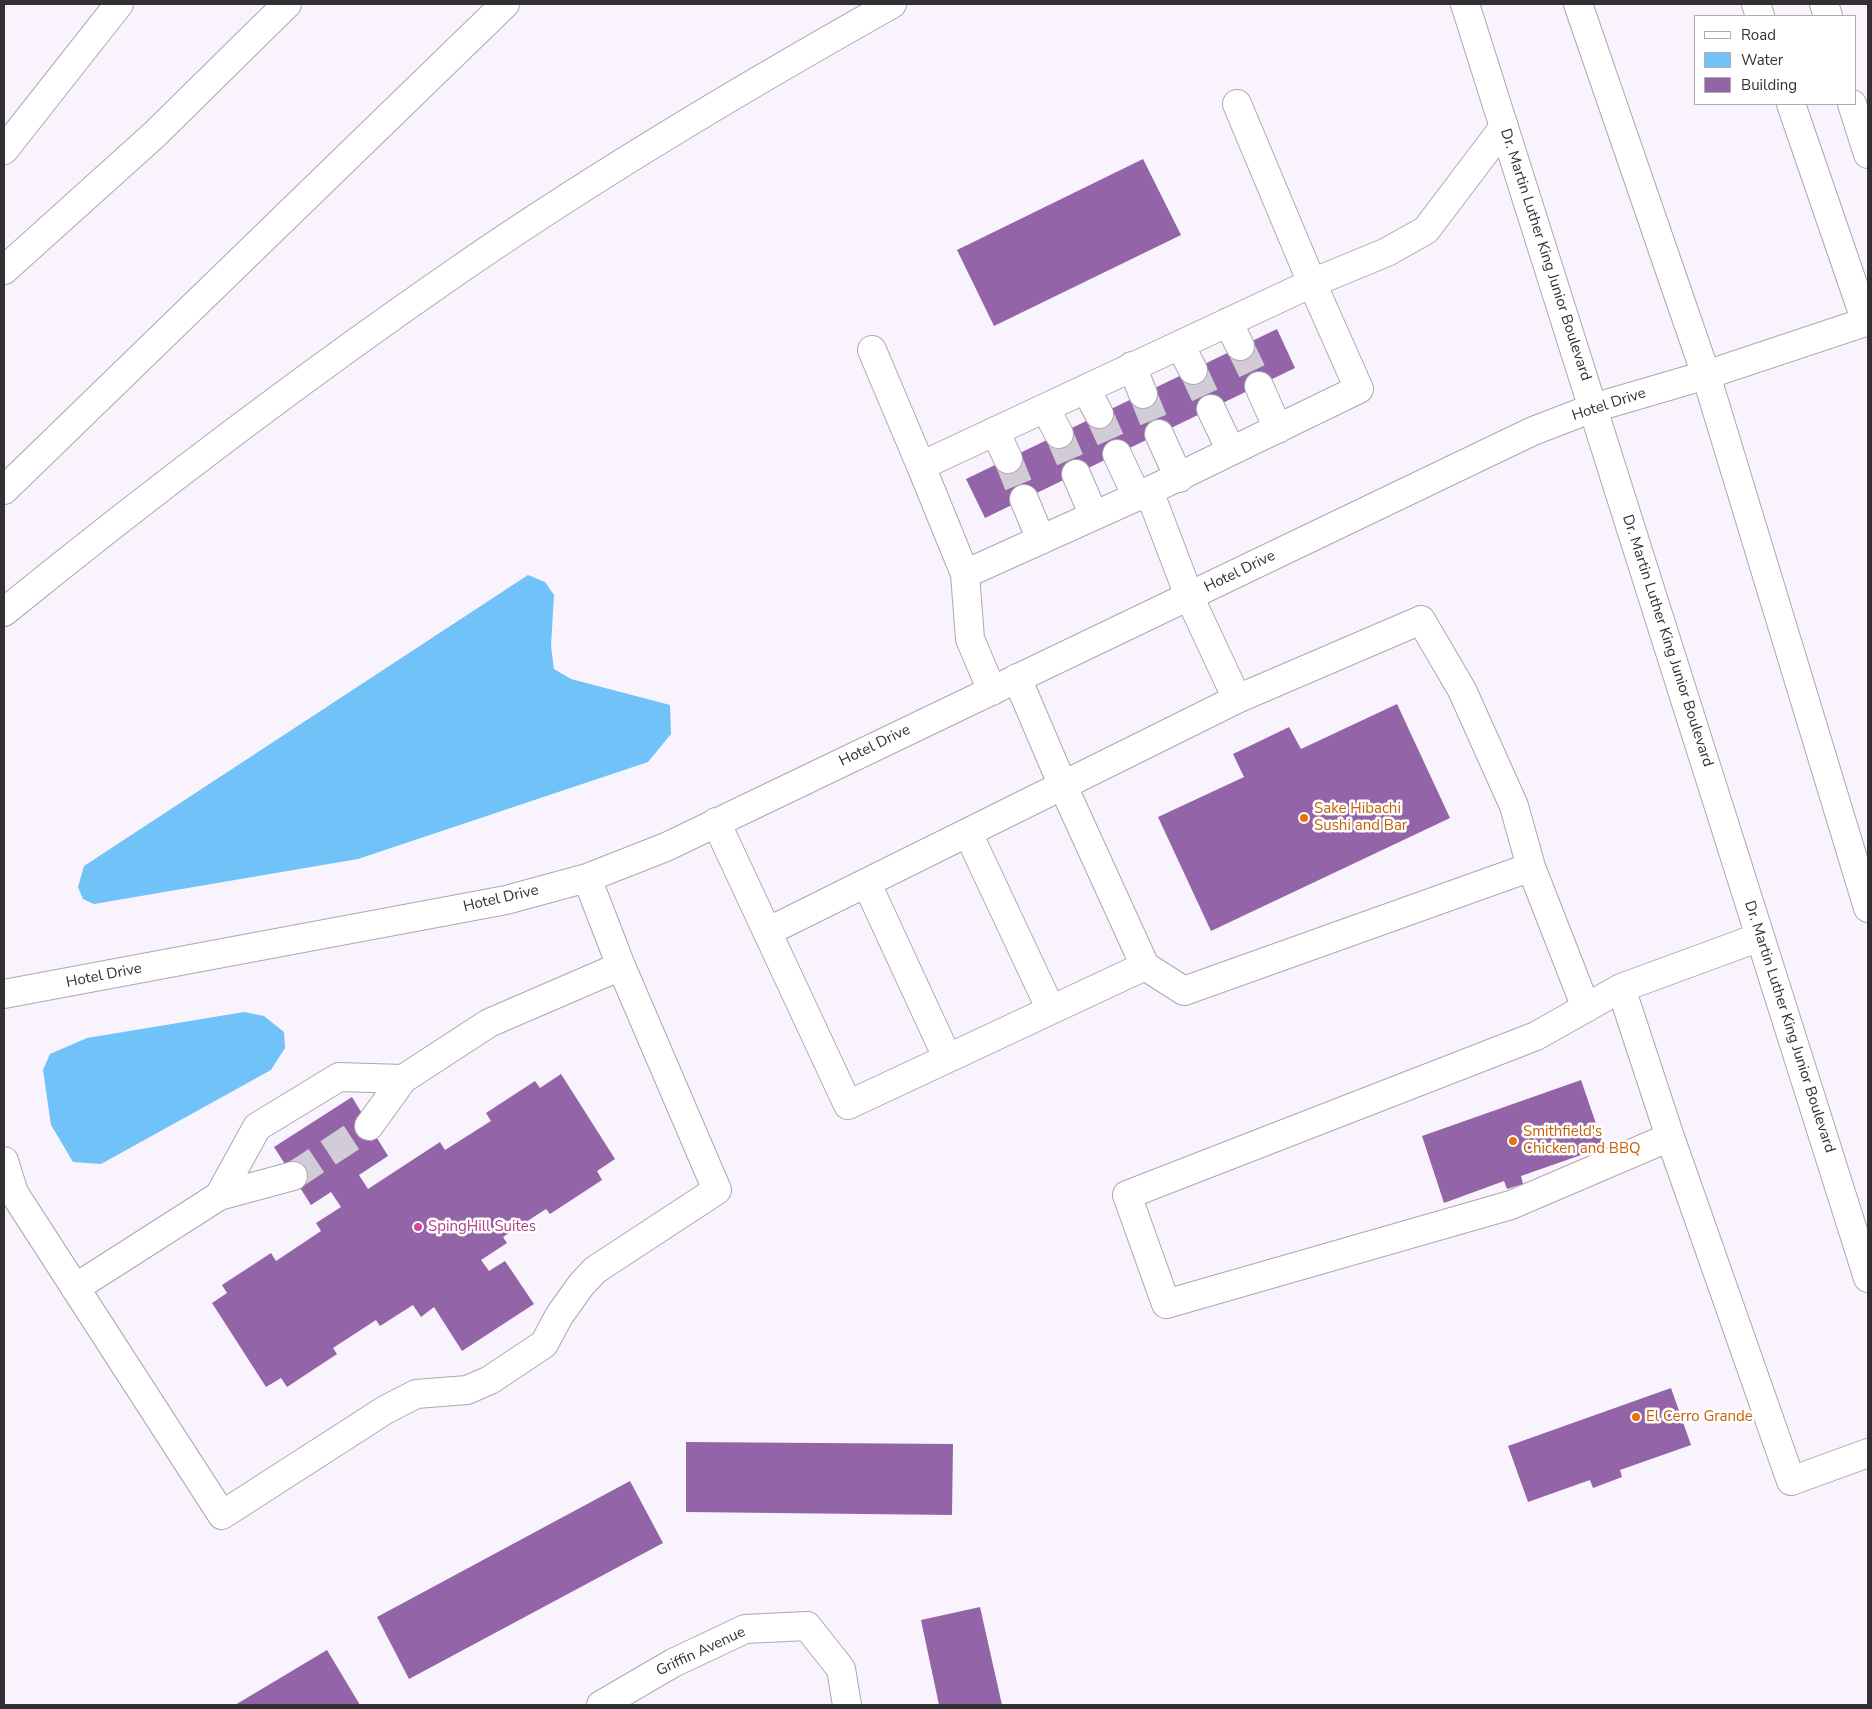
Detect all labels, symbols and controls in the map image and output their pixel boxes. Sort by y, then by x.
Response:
legend [1694,15,1857,105]
text: Road [1741,25,1776,45]
text: Water [1741,50,1783,70]
text: Building [1741,75,1797,95]
street label: Dr. Martin Luther King Junior Boulevard [1496,127,1594,383]
street label: Hotel Drive [1570,385,1648,425]
street label: Dr. Martin Luther King Junior Boulevard [1618,513,1716,769]
street label: Hotel Drive [1202,547,1278,597]
street label: Hotel Drive [837,721,913,771]
place label: Sake Hibachi Sushi and Bar [1314,800,1407,835]
marker: Sake Hibachi Sushi and Bar [1298,812,1310,824]
street label: Hotel Drive [462,882,540,916]
street label: Dr. Martin Luther King Junior Boulevard [1740,899,1838,1155]
street label: Hotel Drive [65,960,143,992]
place label: Smithfield's Chicken and BBQ [1523,1123,1641,1158]
marker: Smithfield's Chicken and BBQ [1507,1135,1519,1147]
place label: SpingHill Suites [428,1218,536,1236]
marker: SpingHill Suites [412,1221,424,1233]
place label: El Cerro Grande [1646,1408,1753,1426]
marker: El Cerro Grande [1630,1411,1642,1423]
street label: Griffin Avenue [654,1623,748,1681]

